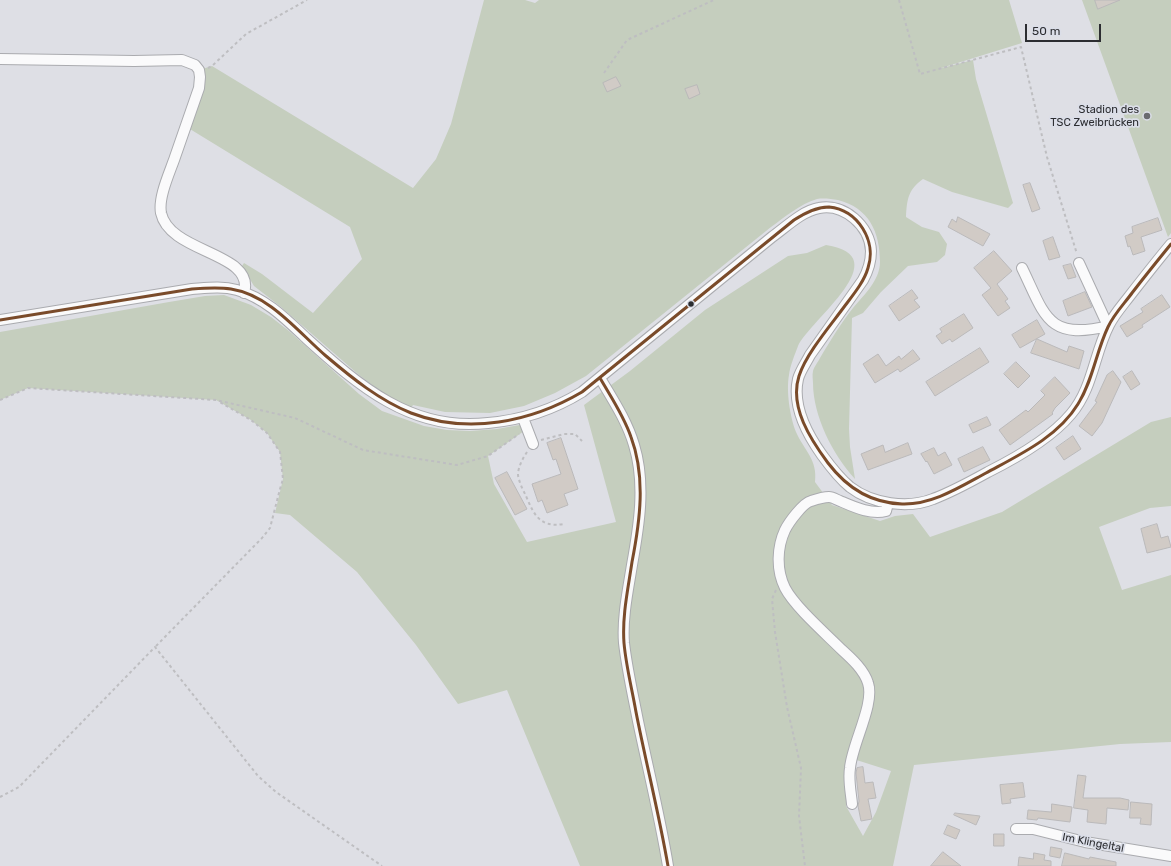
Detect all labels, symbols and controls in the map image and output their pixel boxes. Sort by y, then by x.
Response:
scale bar [1027,16,1103,42]
text: 50 m [1032,24,1060,38]
place label: Stadion des TSC Zweibrücken [1050,103,1139,129]
marker: Stadion des TSC Zweibrücken [1142,111,1152,121]
unlabelled marker [686,299,696,309]
street label: Im Klingeltal [1061,831,1125,855]

